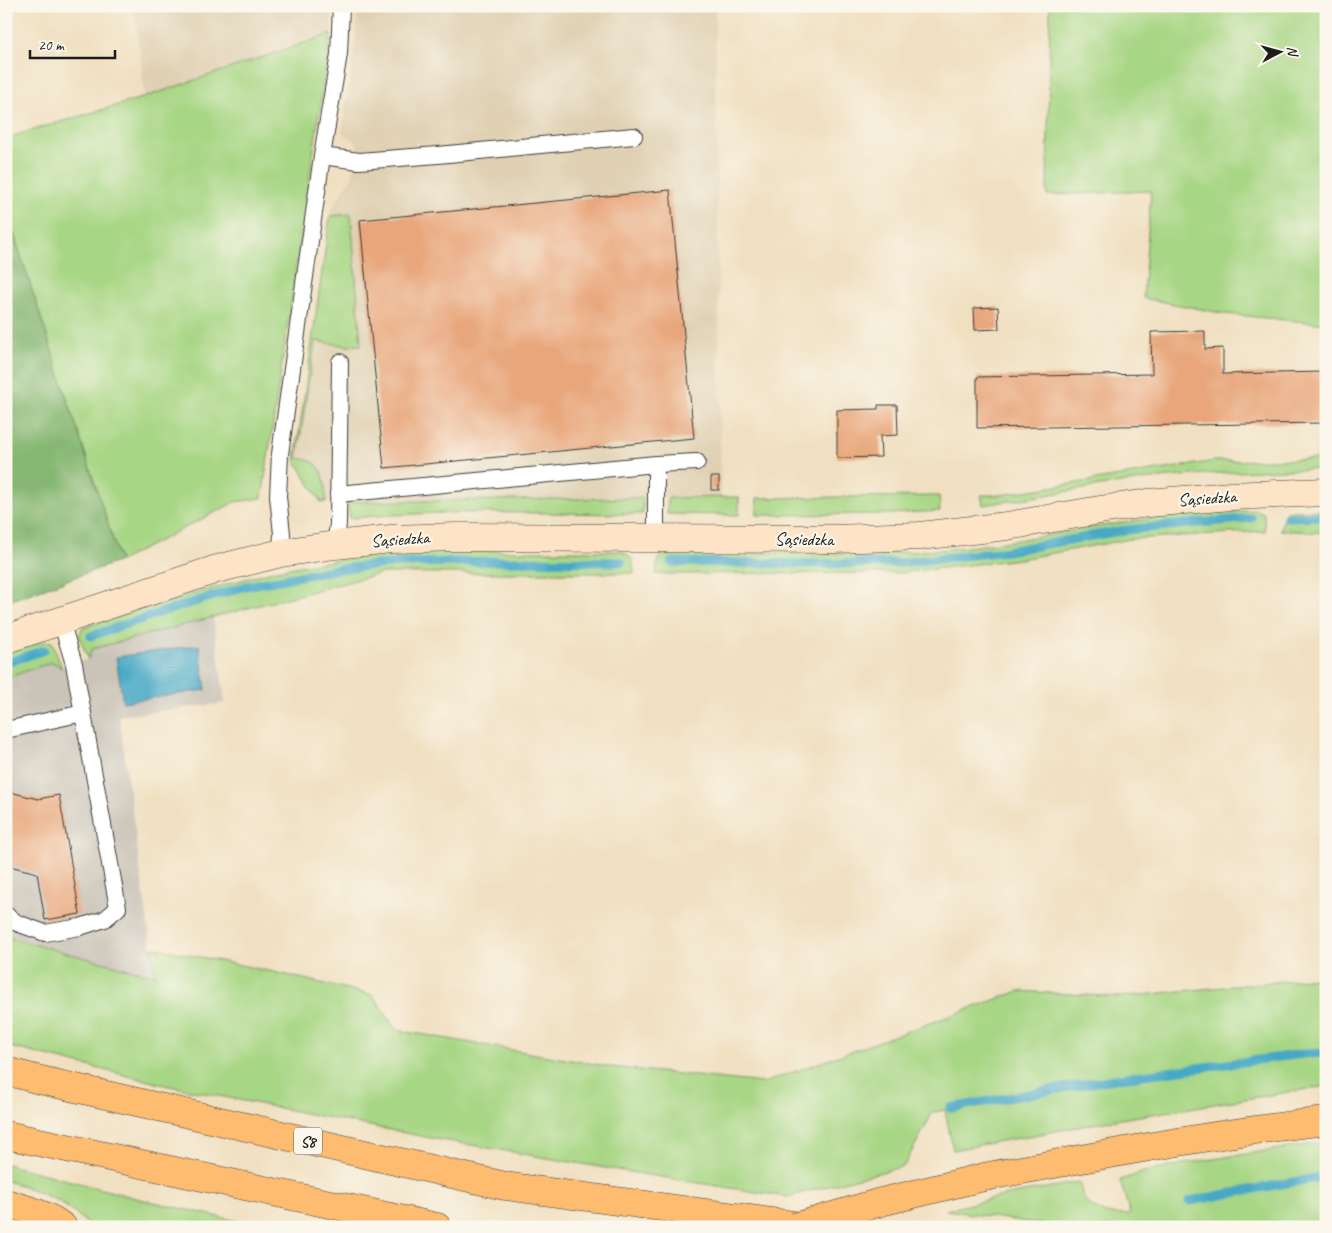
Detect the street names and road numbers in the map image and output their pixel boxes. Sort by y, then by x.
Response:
street label: Sąsiedzka [1177,485,1239,511]
street label: Sąsiedzka [370,526,432,552]
street label: Sąsiedzka [775,528,835,550]
road number: S8 [294,1128,322,1154]

